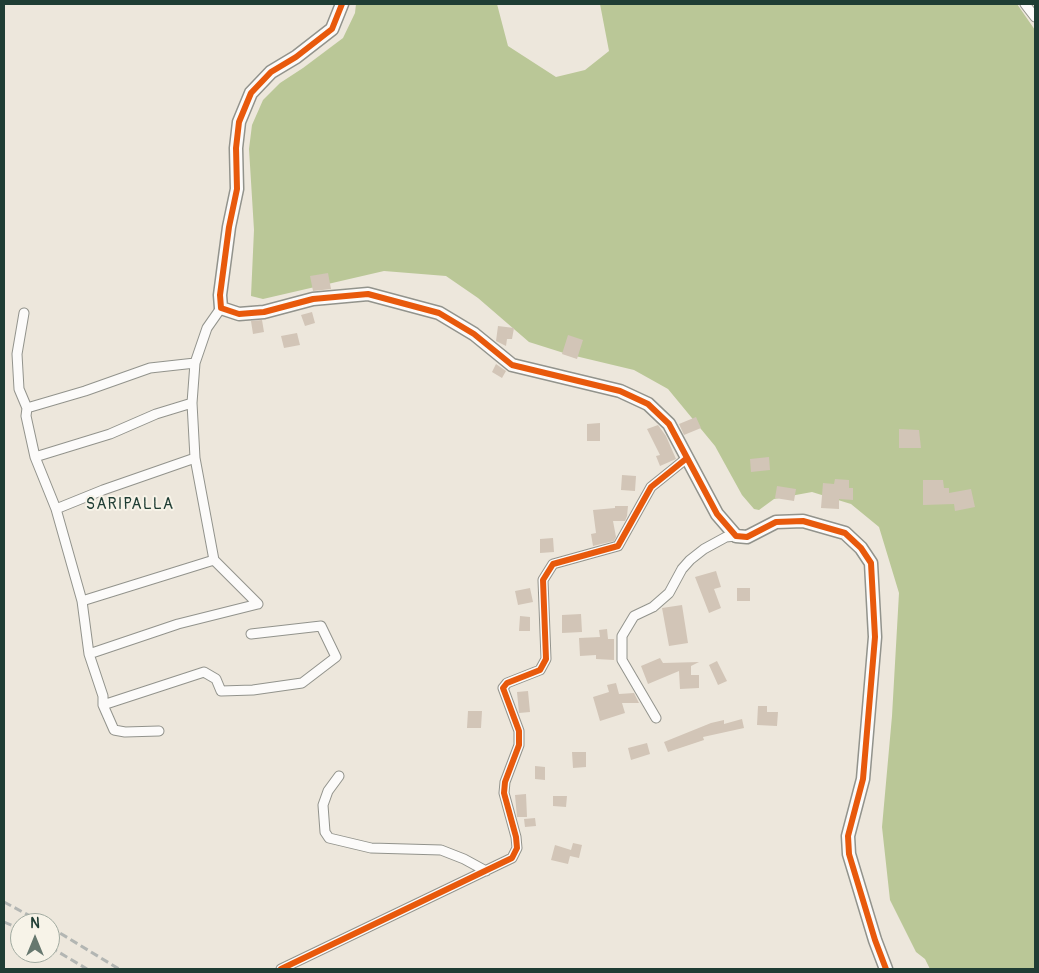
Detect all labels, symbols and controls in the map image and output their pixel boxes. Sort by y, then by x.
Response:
district label: SARIPALLA [85,495,175,515]
north arrow [10,913,60,963]
text: N [30,915,40,932]

